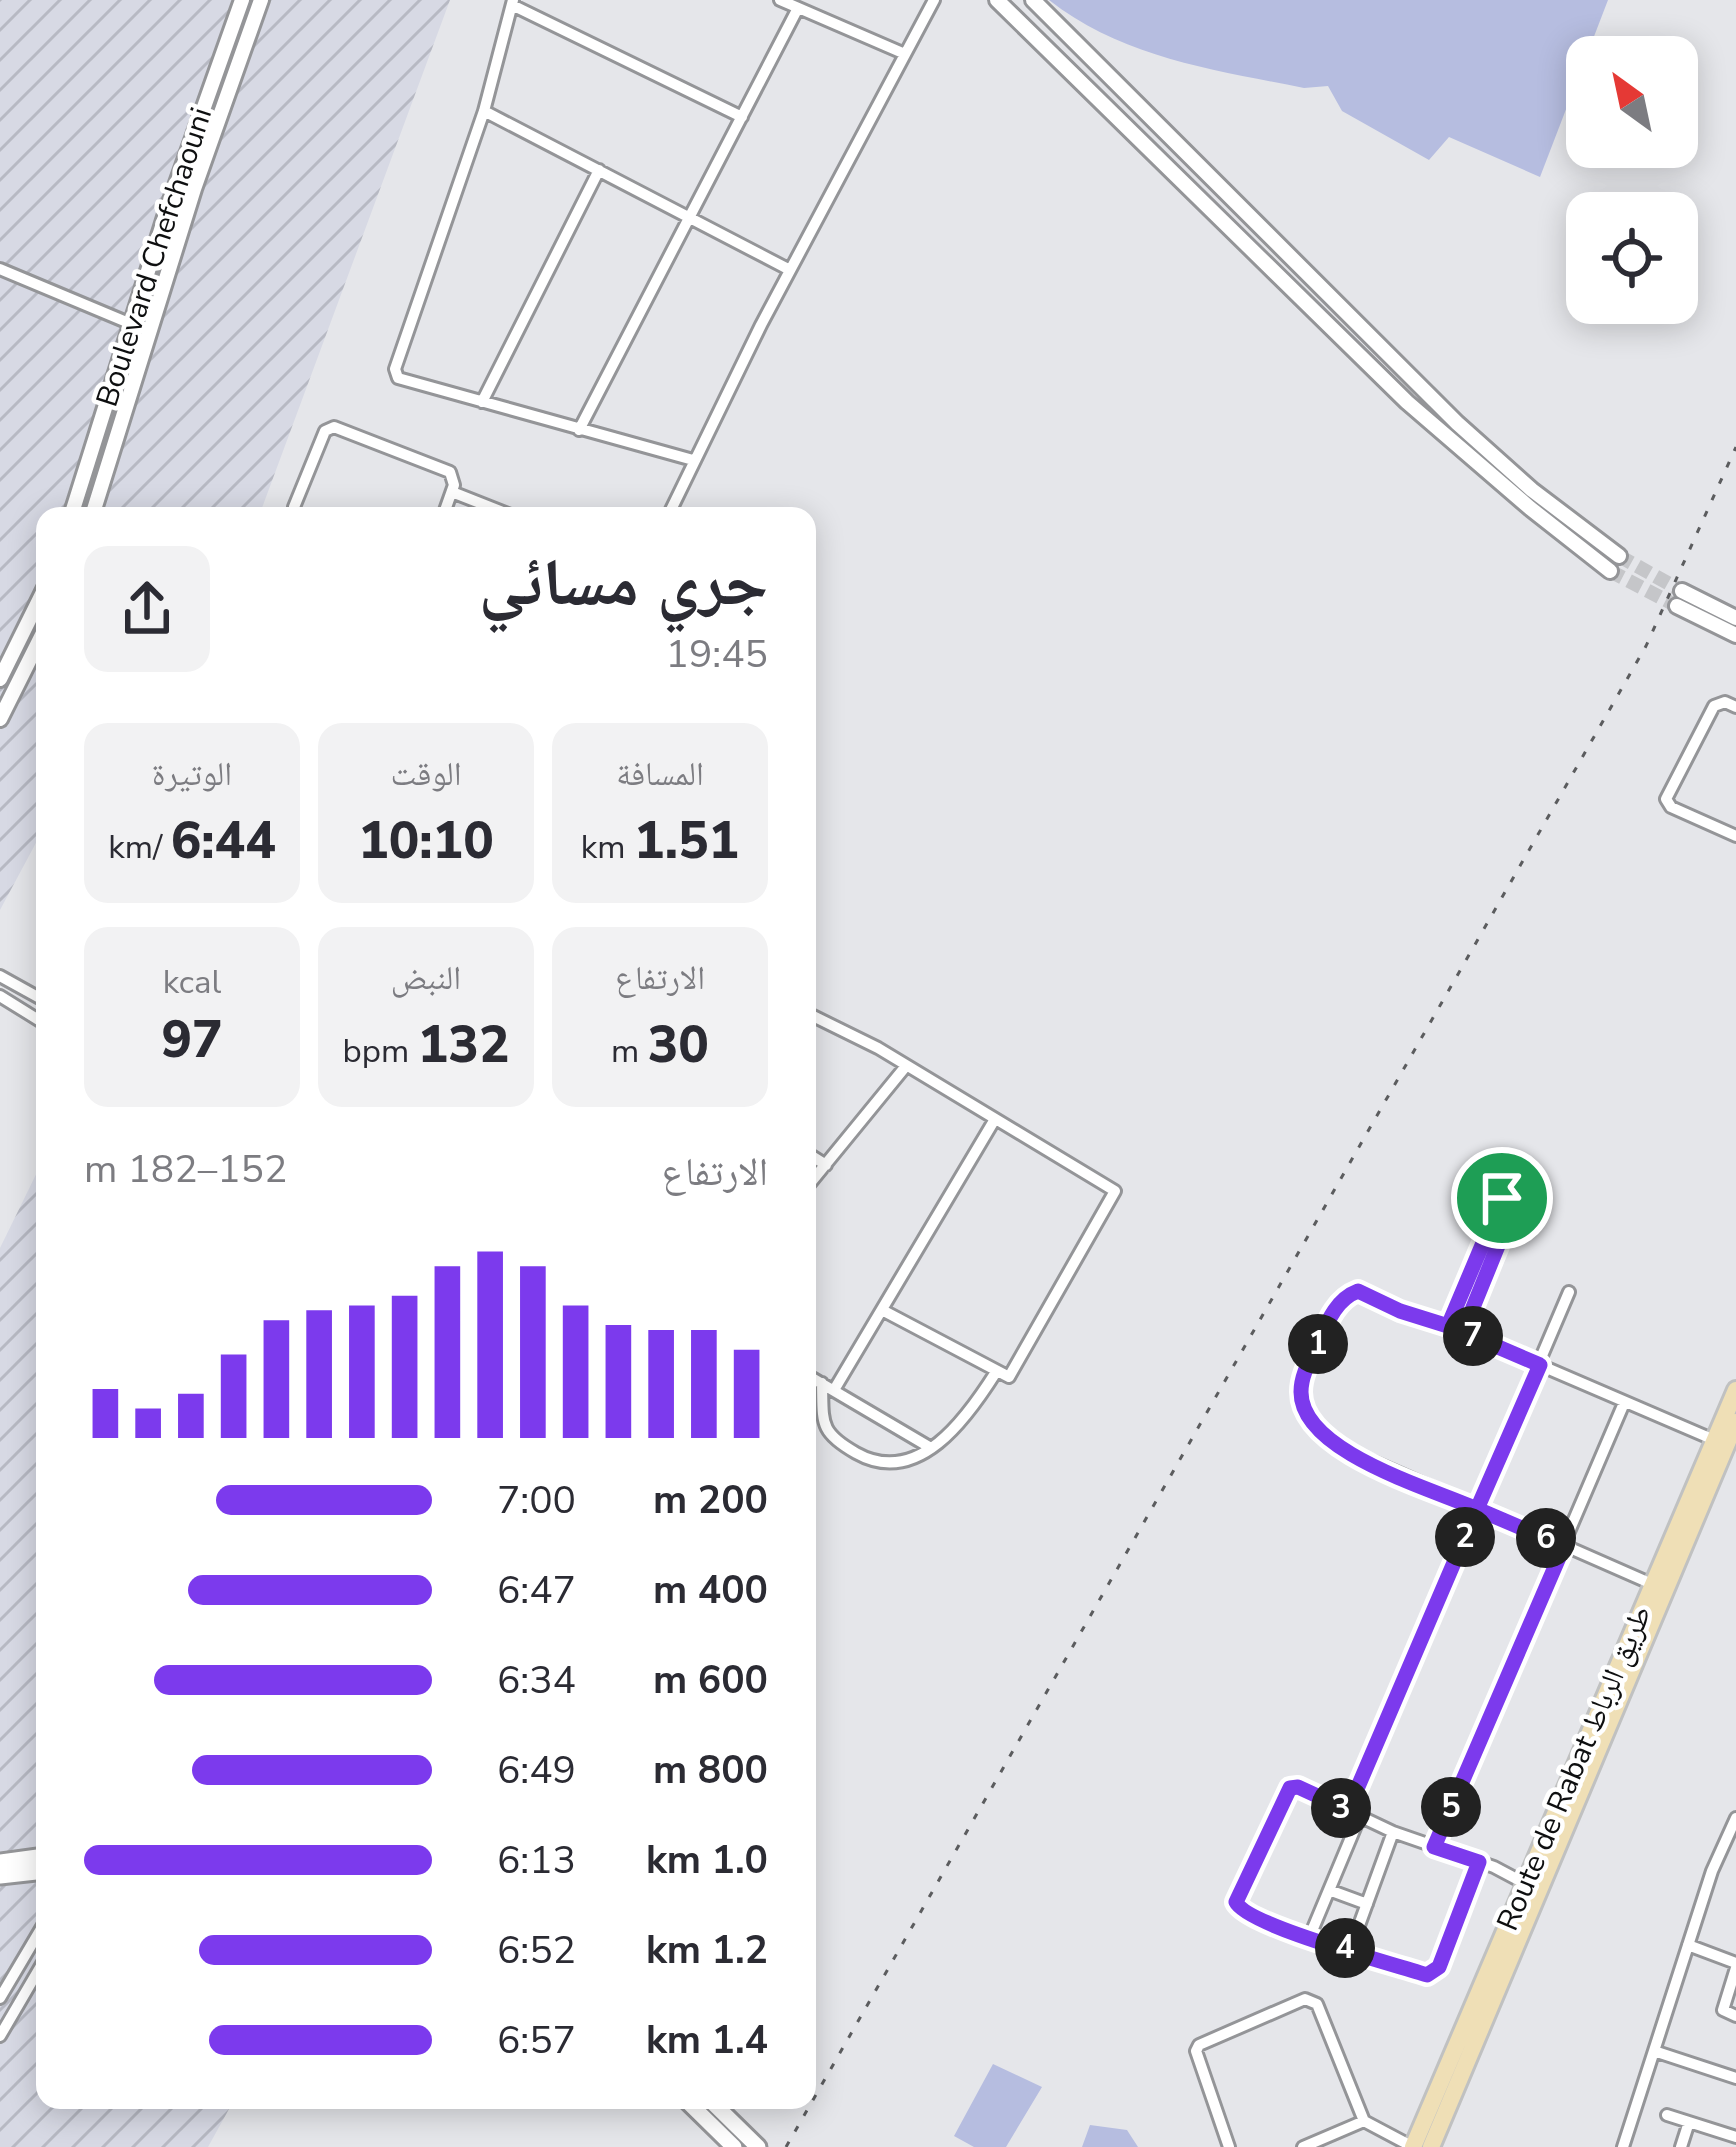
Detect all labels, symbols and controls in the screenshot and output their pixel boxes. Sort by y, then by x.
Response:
north arrow [1566,36,1698,168]
map controls [1566,36,1698,324]
street label: Boulevard Chefchaouni [87,102,222,412]
button: locate [1566,192,1698,324]
text: جري مسائي [479,538,768,628]
button: share [84,546,210,672]
text: 19:45 [666,628,768,681]
text: الوتيرة [152,752,232,797]
text: الوقت [390,752,462,797]
text: المسافة [616,752,704,797]
text: 6:44 [171,806,276,876]
text: 10:10 [358,806,494,876]
text: 1.51 [634,806,739,876]
text: /km [108,825,171,870]
text: km [581,825,634,870]
text: النبض [391,956,461,1001]
text: الارتفاع [615,956,705,1001]
text: kcal [163,960,221,1005]
text: 97 [161,1005,223,1075]
text: 132 [418,1010,510,1080]
text: 30 [648,1010,709,1080]
text: bpm [342,1029,418,1074]
text: m [611,1029,648,1074]
text: 152–182 m [84,1143,287,1196]
text: الارتفاع [662,1146,768,1199]
pin [1451,1147,1553,1249]
icon: arrive [1469,1165,1535,1231]
pin: 7 [1443,1306,1503,1366]
text: 7 [1463,1313,1483,1358]
pin: 1 [1288,1314,1348,1374]
text: 1 [1308,1321,1328,1366]
text: 7:00 [497,1474,576,1527]
text: 200 m [653,1474,768,1527]
pin: 2 [1435,1507,1495,1567]
pin: 6 [1516,1508,1576,1568]
text: 2 [1455,1514,1475,1559]
text: 6 [1536,1515,1556,1560]
text: 6:47 [497,1564,576,1617]
text: 400 m [653,1564,768,1617]
street label: Route de Rabat طريق الرباط [1487,1599,1662,1937]
text: 6:34 [497,1654,576,1707]
text: 600 m [653,1654,768,1707]
text: 6:49 [497,1744,576,1797]
text: 800 m [653,1744,768,1797]
pin: 5 [1421,1777,1481,1837]
pin: 3 [1311,1778,1371,1838]
text: 5 [1441,1784,1461,1829]
text: 3 [1331,1785,1351,1830]
text: 6:13 [497,1834,576,1887]
text: 1.0 km [646,1834,768,1887]
pin: 4 [1315,1918,1375,1978]
text: 6:52 [497,1924,576,1977]
text: 1.2 km [646,1924,768,1977]
text: 4 [1335,1925,1355,1970]
text: 6:57 [497,2014,576,2067]
text: 1.4 km [646,2014,768,2067]

